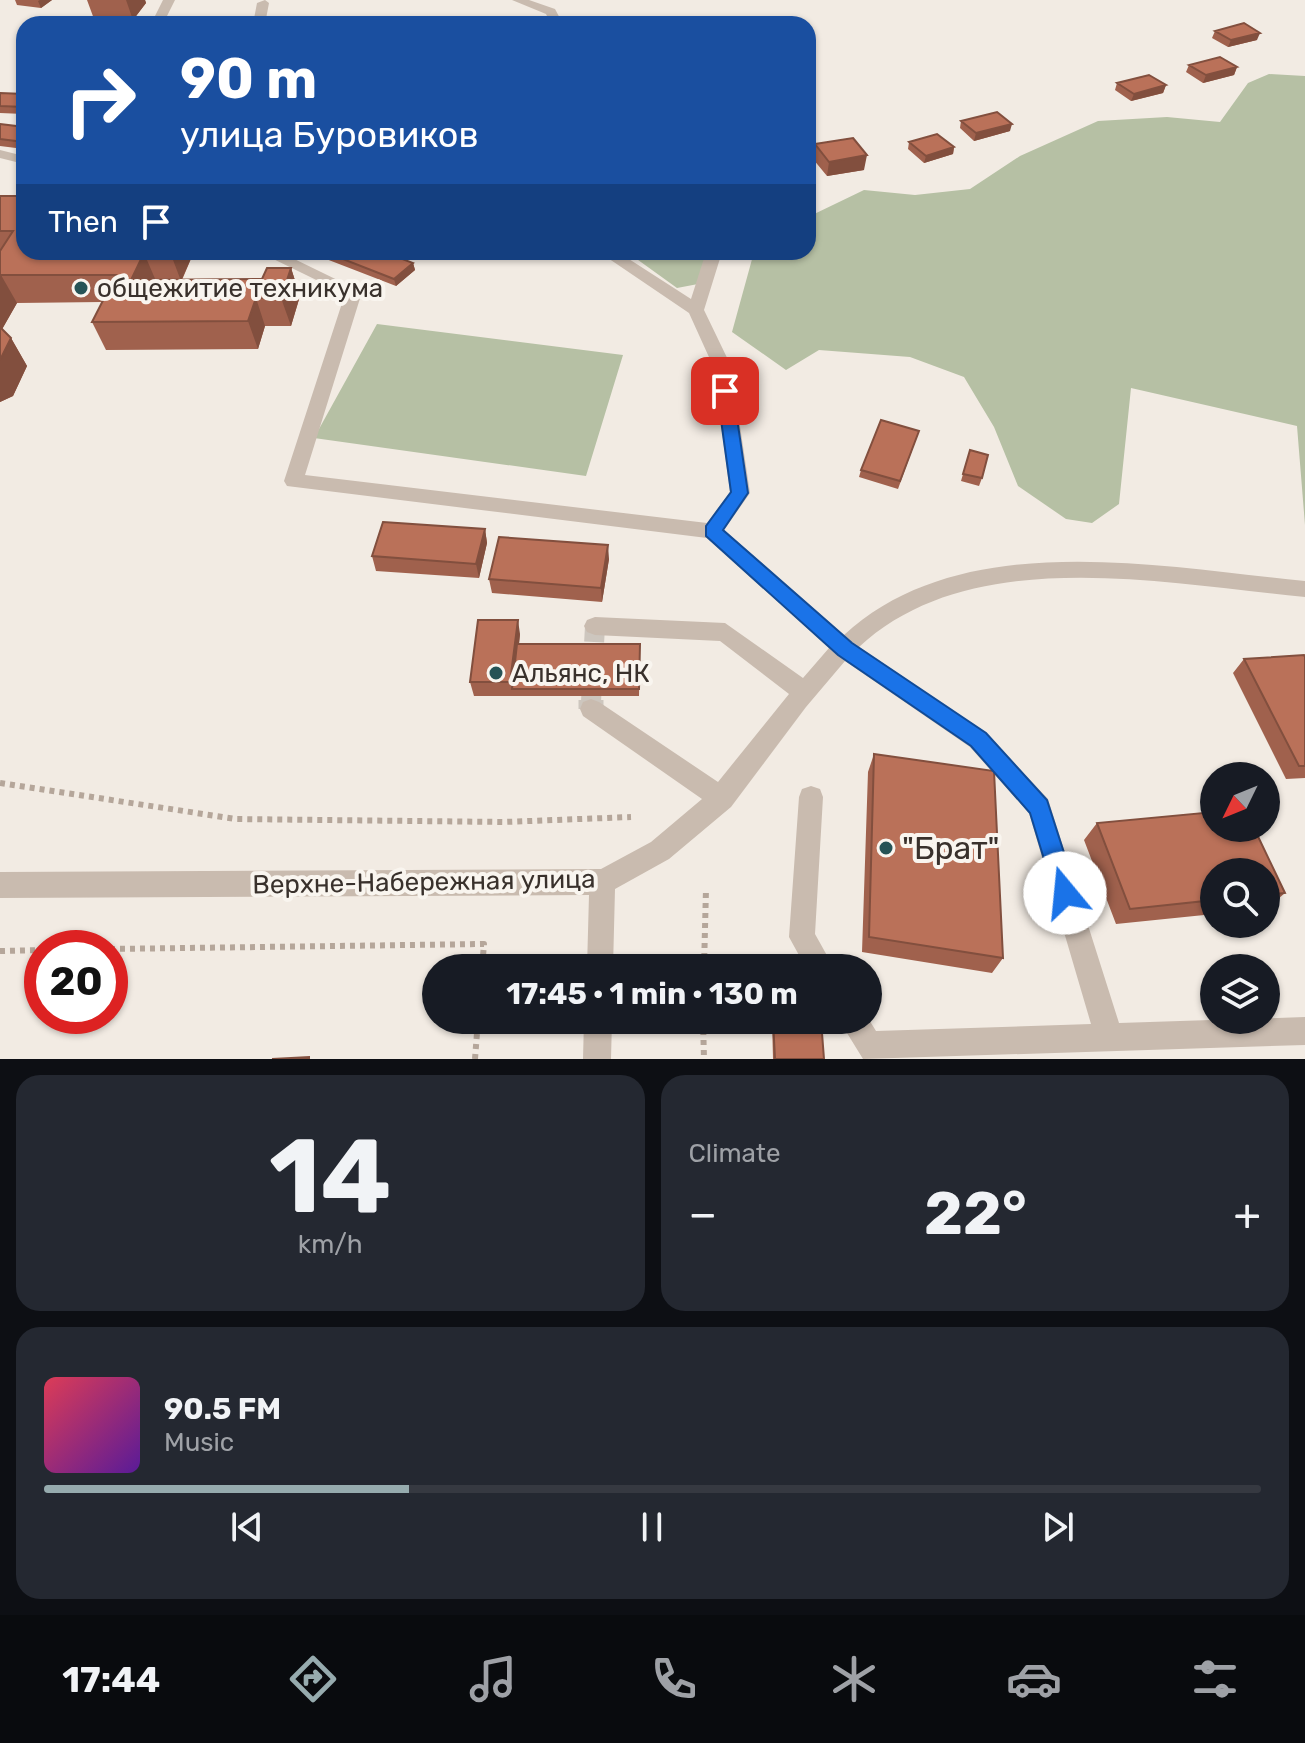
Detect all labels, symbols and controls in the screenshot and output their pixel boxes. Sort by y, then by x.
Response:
text: 90 m [180,46,317,112]
icon: right [48,48,152,152]
text: улица Буровиков [180,113,479,156]
icon: arrive [134,200,178,244]
text: Then [48,204,118,240]
place label: общежитие техникума [97,273,383,304]
marker: общежитие техникума [72,279,90,297]
pin [691,357,759,425]
icon: arrive [703,369,747,413]
place label: Альянс, НК [512,658,650,689]
marker: Альянс, НК [487,664,505,682]
north arrow [1200,762,1280,842]
map controls [1200,762,1280,1034]
place label: "Брат" [902,829,1000,867]
marker: "Брат" [877,839,895,857]
position arrow [1023,851,1107,935]
button: search [1200,858,1280,938]
street label: Верхне-Набережная улица [252,864,596,900]
speed limit sign: 20 [24,930,128,1034]
button: layers [1200,954,1280,1034]
text: 17:45 · 1 min · 130 m [506,976,798,1012]
text: 14 [269,1115,392,1238]
text: Climate [689,1138,781,1169]
text: 22° [924,1178,1027,1249]
text: − [689,1188,717,1240]
text: + [1234,1188,1261,1240]
text: km/h [298,1229,363,1260]
text: 90.5 FM [164,1391,281,1427]
text: Music [164,1427,234,1458]
icon: previous [225,1505,269,1549]
icon: pause [630,1505,674,1549]
icon: next [1036,1505,1080,1549]
icon: directions [285,1651,341,1707]
icon: music [465,1651,521,1707]
icon: phone [646,1651,702,1707]
icon: climate [826,1651,882,1707]
icon: car [1006,1651,1062,1707]
icon: filters [1187,1651,1243,1707]
text: 17:44 [62,1658,160,1701]

